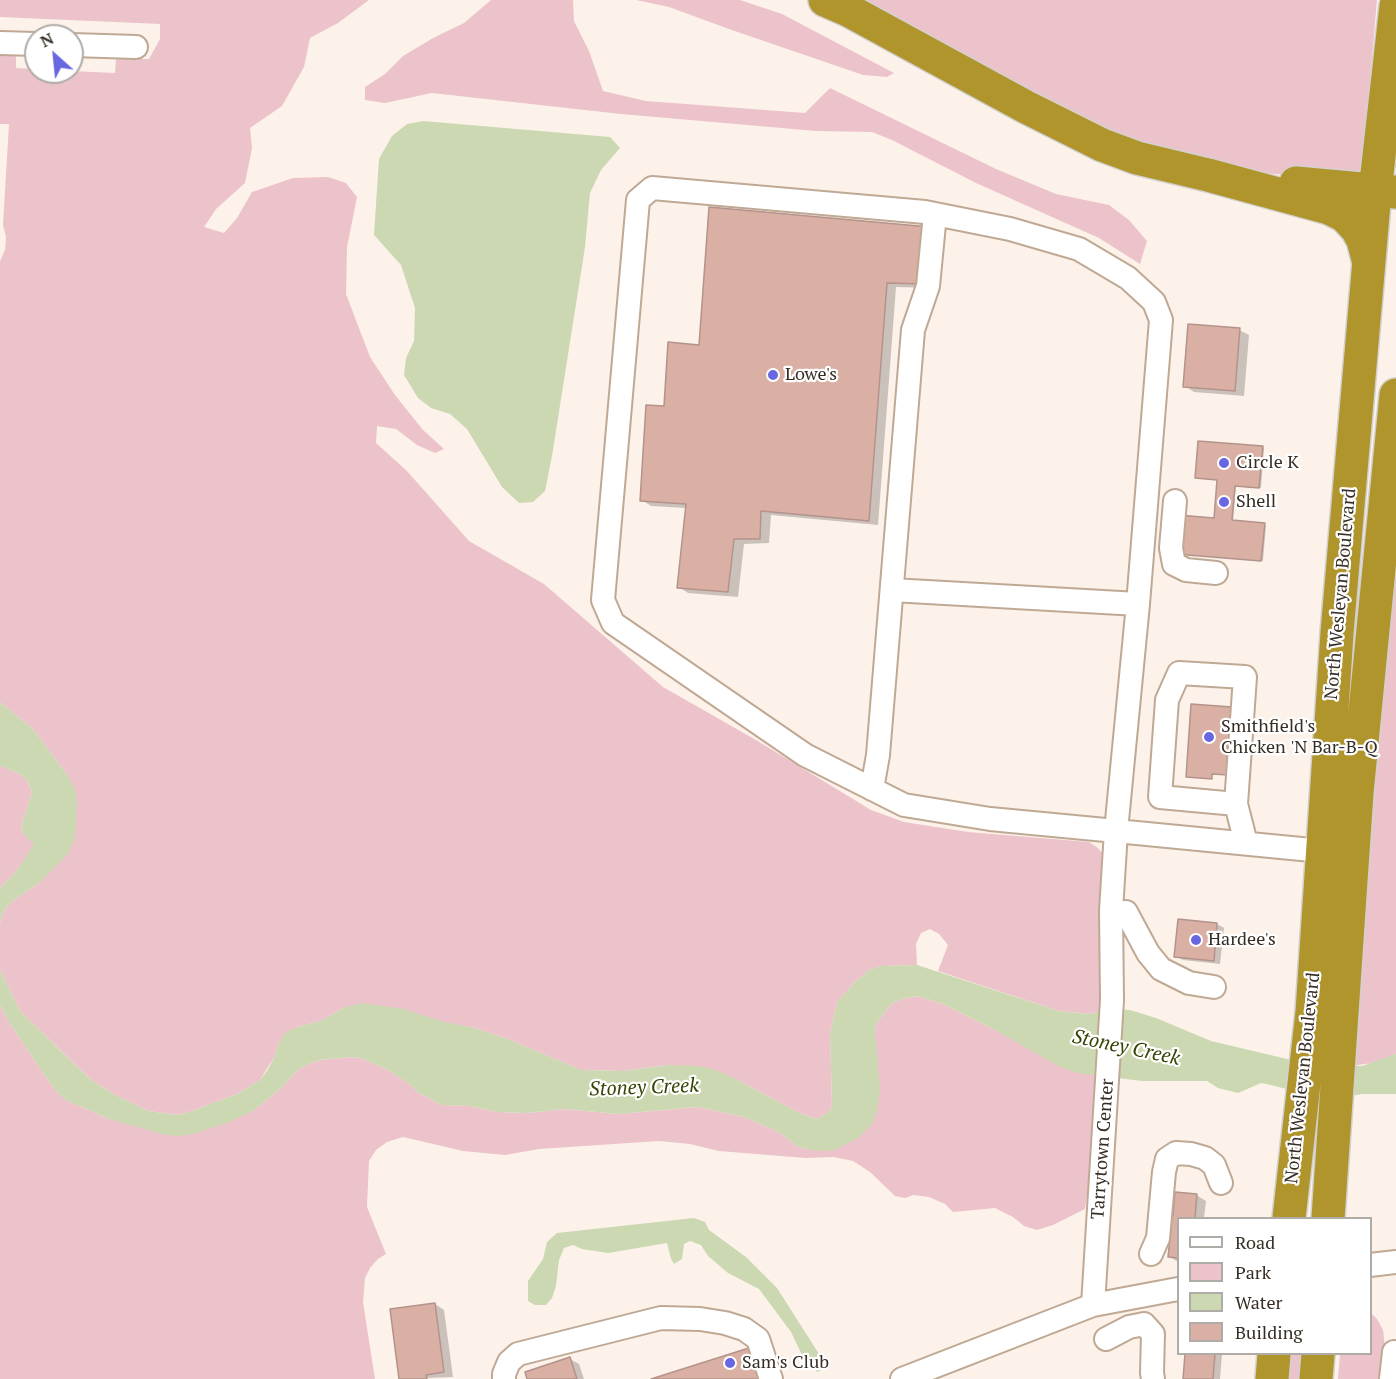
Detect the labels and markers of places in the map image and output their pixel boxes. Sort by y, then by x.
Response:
place label: Lowe's [785,364,837,386]
marker: Lowe's [766,368,780,382]
place label: Circle K [1236,452,1299,474]
marker: Circle K [1217,456,1231,470]
place label: Shell [1236,491,1276,513]
marker: Shell [1217,495,1231,509]
place label: Smithfield's Chicken 'N Bar-B-Q [1221,716,1378,758]
marker: Smithfield's Chicken 'N Bar-B-Q [1202,730,1216,744]
place label: Hardee's [1208,929,1276,951]
marker: Hardee's [1189,933,1203,947]
place label: Sam's Club [742,1352,829,1374]
marker: Sam's Club [723,1356,737,1370]

